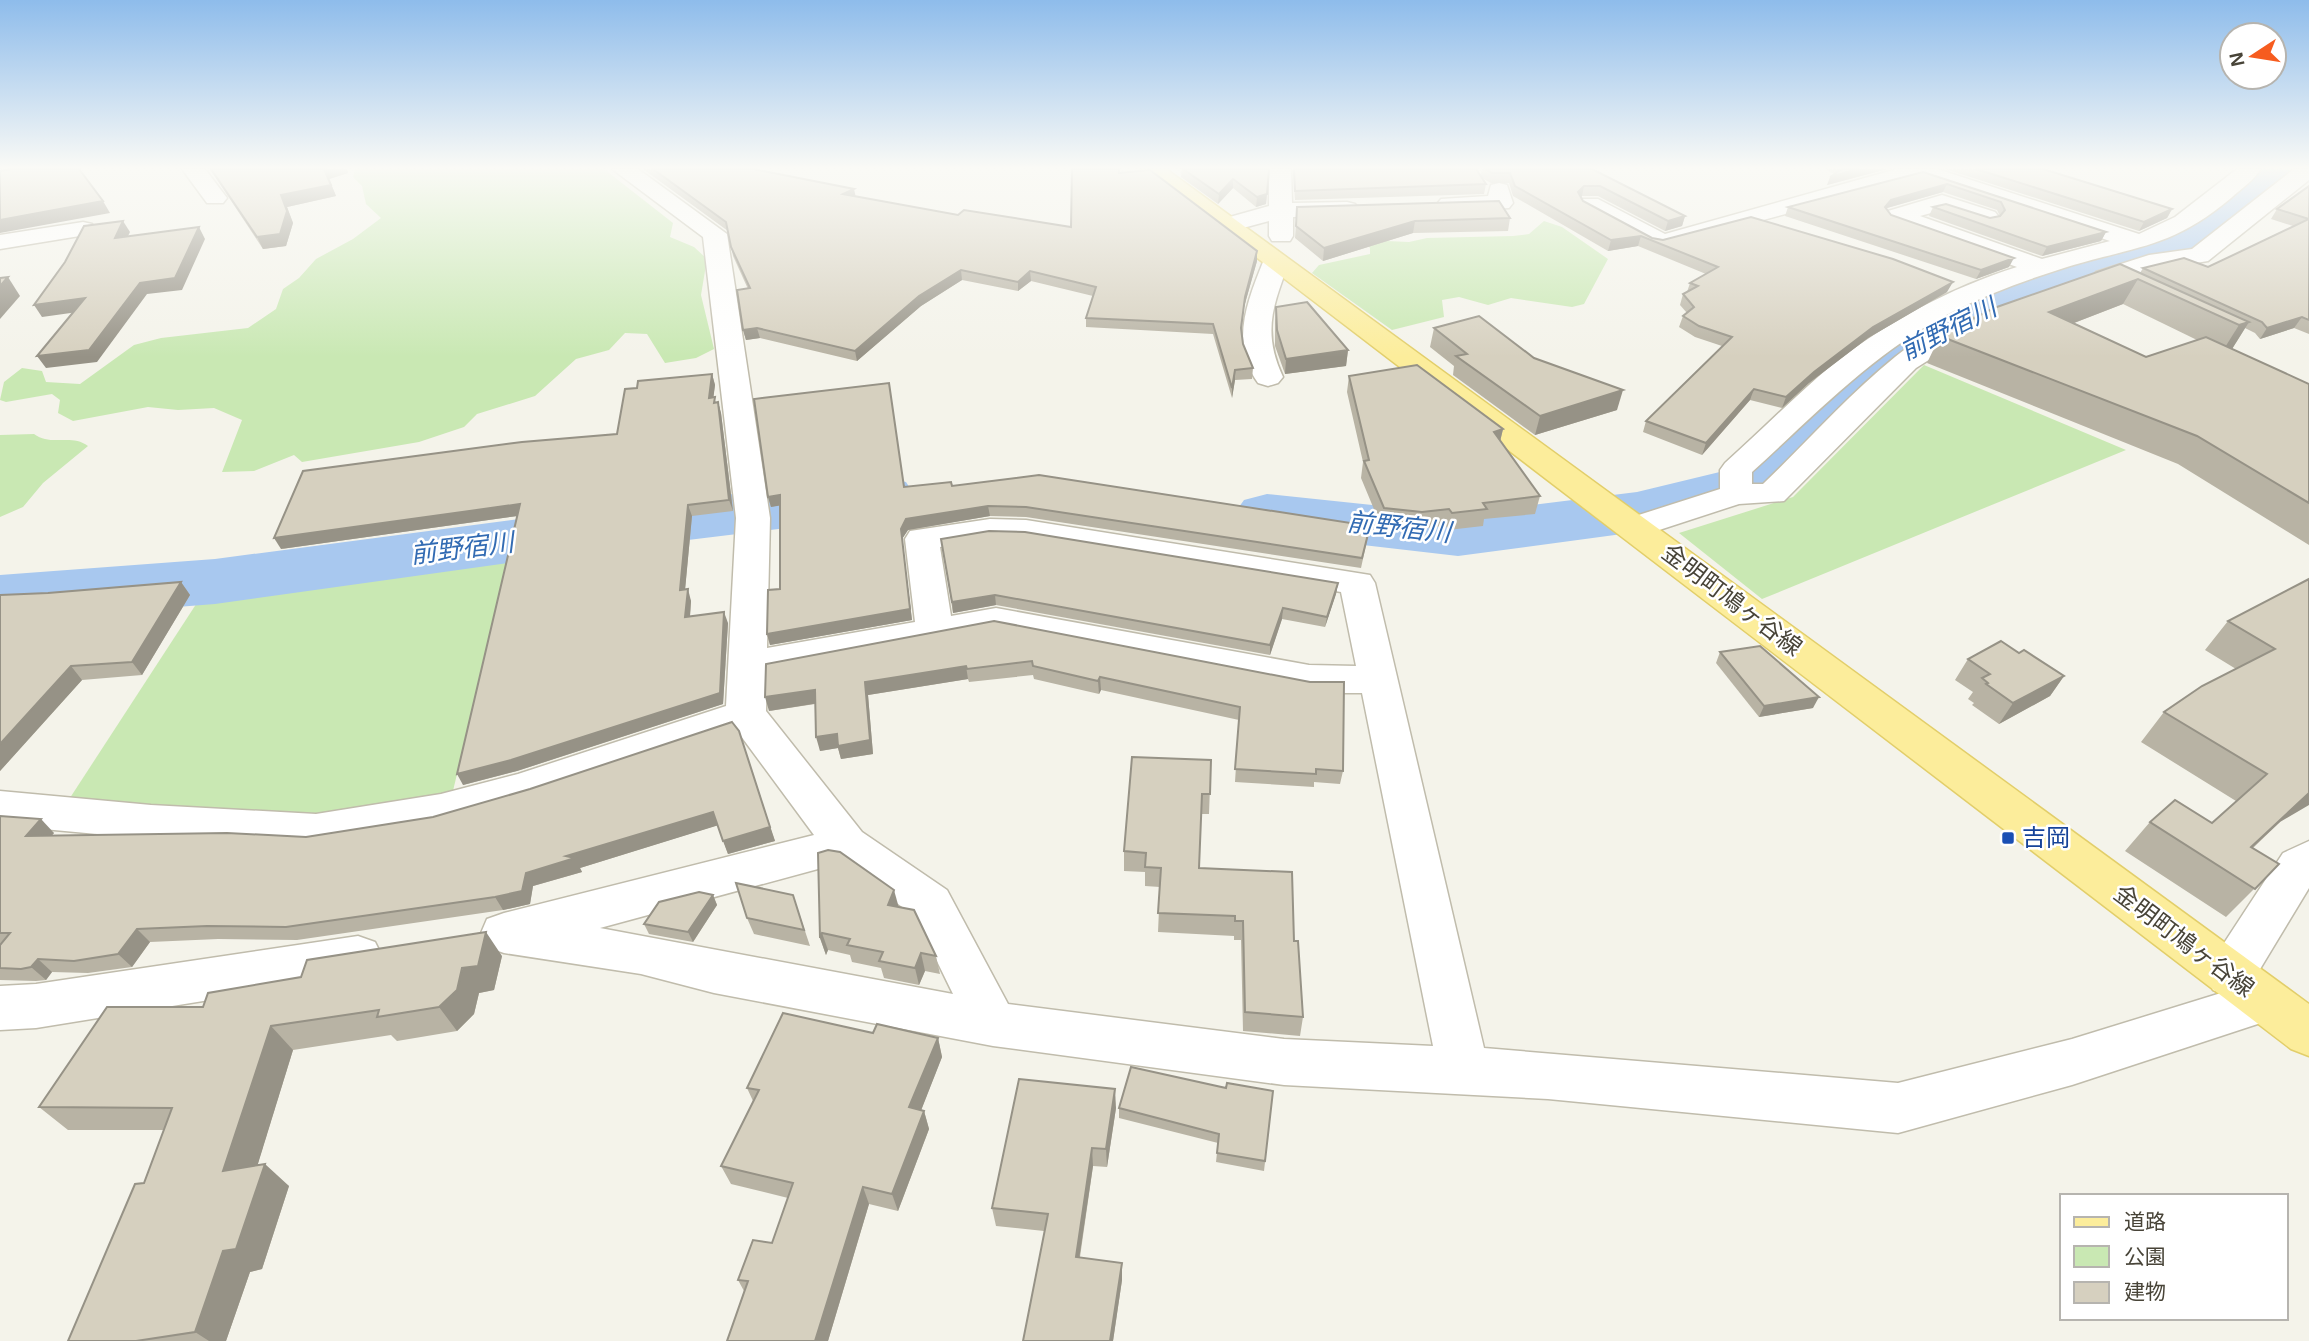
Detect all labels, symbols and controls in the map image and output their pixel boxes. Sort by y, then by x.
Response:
north arrow [2218,21,2288,91]
text: N [2225,51,2249,68]
water label: 前野宿川 [1895,291,2004,366]
water label: 前野宿川 [1346,507,1455,548]
water label: 前野宿川 [409,526,518,569]
street label: 金明町鳩ヶ谷線 [1657,538,1808,661]
place label: 吉岡 [2022,824,2070,851]
marker: 吉岡 [2000,830,2016,846]
street label: 金明町鳩ヶ谷線 [2109,879,2260,1002]
legend [2060,1194,2288,1320]
text: 道路 [2124,1210,2166,1233]
text: 公園 [2124,1245,2166,1268]
text: 建物 [2124,1280,2166,1303]

